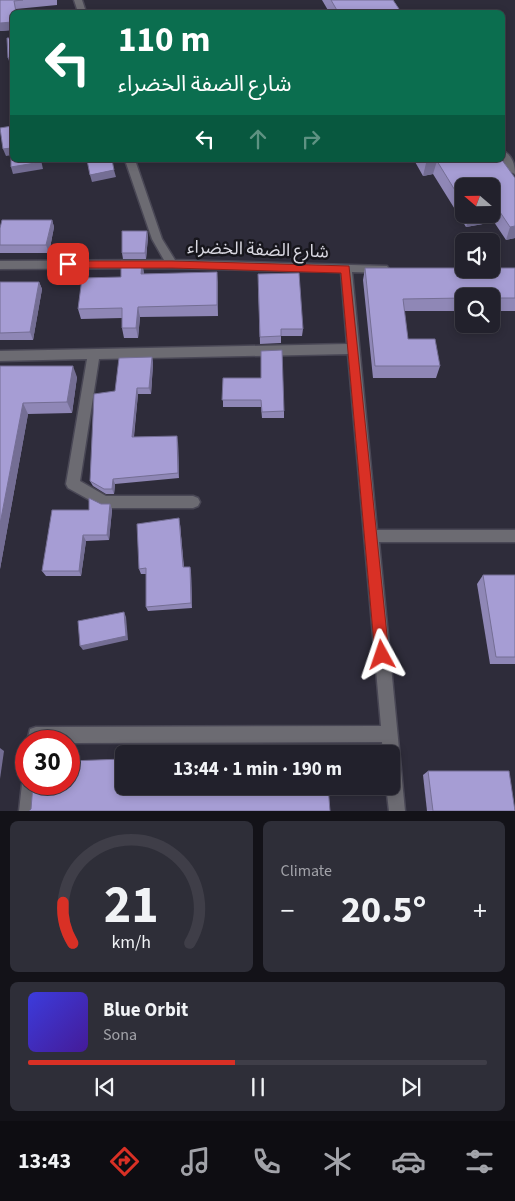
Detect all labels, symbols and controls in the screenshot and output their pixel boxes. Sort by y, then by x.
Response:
text: 110 m [118,15,210,65]
icon: left [35,30,100,95]
text: شارع الضفة الخضراء [118,68,291,100]
icon: left [191,125,219,153]
icon: ahead [244,125,272,153]
icon: right [297,125,325,153]
north arrow [455,178,500,222]
map controls [455,178,500,333]
button: sound [455,233,500,278]
street label: شارع الضفة الخضراء [187,235,329,265]
pin [47,243,89,285]
icon: arrive [54,250,82,278]
button: search [455,288,500,333]
position arrow [355,628,407,680]
speed limit sign: 30 [15,730,80,795]
text: 13:44 · 1 min · 190 m [173,756,342,783]
text: Climate [281,860,332,882]
text: 21 [104,869,159,943]
text: 20.5° [341,883,426,937]
text: − [281,891,294,931]
text: + [473,891,487,931]
text: km/h [111,930,151,955]
text: Blue Orbit [103,997,188,1024]
text: Sona [103,1024,137,1046]
icon: previous [91,1073,119,1101]
icon: pause [244,1073,272,1101]
icon: next [397,1073,425,1101]
icon: directions [107,1144,142,1179]
icon: music [178,1144,213,1179]
icon: phone [249,1144,284,1179]
icon: climate [320,1144,355,1179]
icon: car [391,1144,426,1179]
icon: filters [462,1144,497,1179]
text: 13:43 [18,1145,71,1177]

